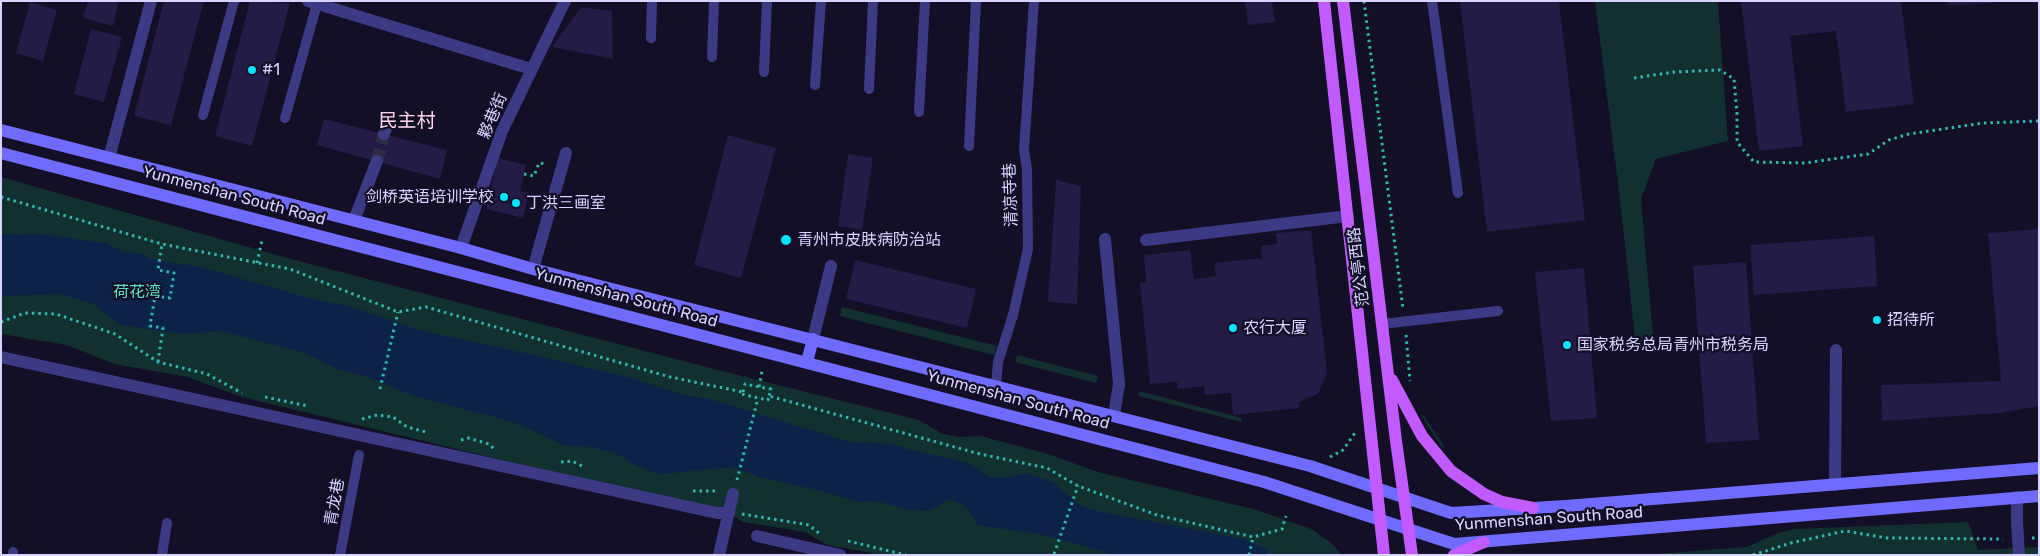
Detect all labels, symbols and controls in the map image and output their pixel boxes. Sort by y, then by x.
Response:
place label: #1 [262,60,280,80]
marker: #1 [246,64,258,76]
street label: 夥巷街 [475,90,511,142]
district label: 民主村 [379,111,435,133]
street label: Yunmenshan South Road [140,162,328,230]
street label: 清凉寺巷 [1000,163,1022,227]
place label: 剑桥英语培训学校 [366,187,494,207]
marker: 剑桥英语培训学校 [498,191,510,203]
place label: 丁洪三画室 [526,193,606,213]
marker: 丁洪三画室 [510,197,522,209]
street label: 范公亭西路 [1345,226,1373,308]
place label: 青州市皮肤病防治站 [797,230,941,250]
marker: 青州市皮肤病防治站 [779,233,793,247]
street label: Yunmenshan South Road [532,264,720,332]
park label: 荷花湾 [113,282,161,302]
place label: 招待所 [1887,310,1935,330]
marker: 招待所 [1871,314,1883,326]
place label: 农行大厦 [1243,318,1307,338]
marker: 农行大厦 [1227,322,1239,334]
place label: 国家税务总局青州市税务局 [1577,335,1769,355]
marker: 国家税务总局青州市税务局 [1561,339,1573,351]
street label: Yunmenshan South Road [924,366,1112,434]
street label: 青龙巷 [321,477,349,527]
street label: Yunmenshan South Road [1454,503,1644,535]

